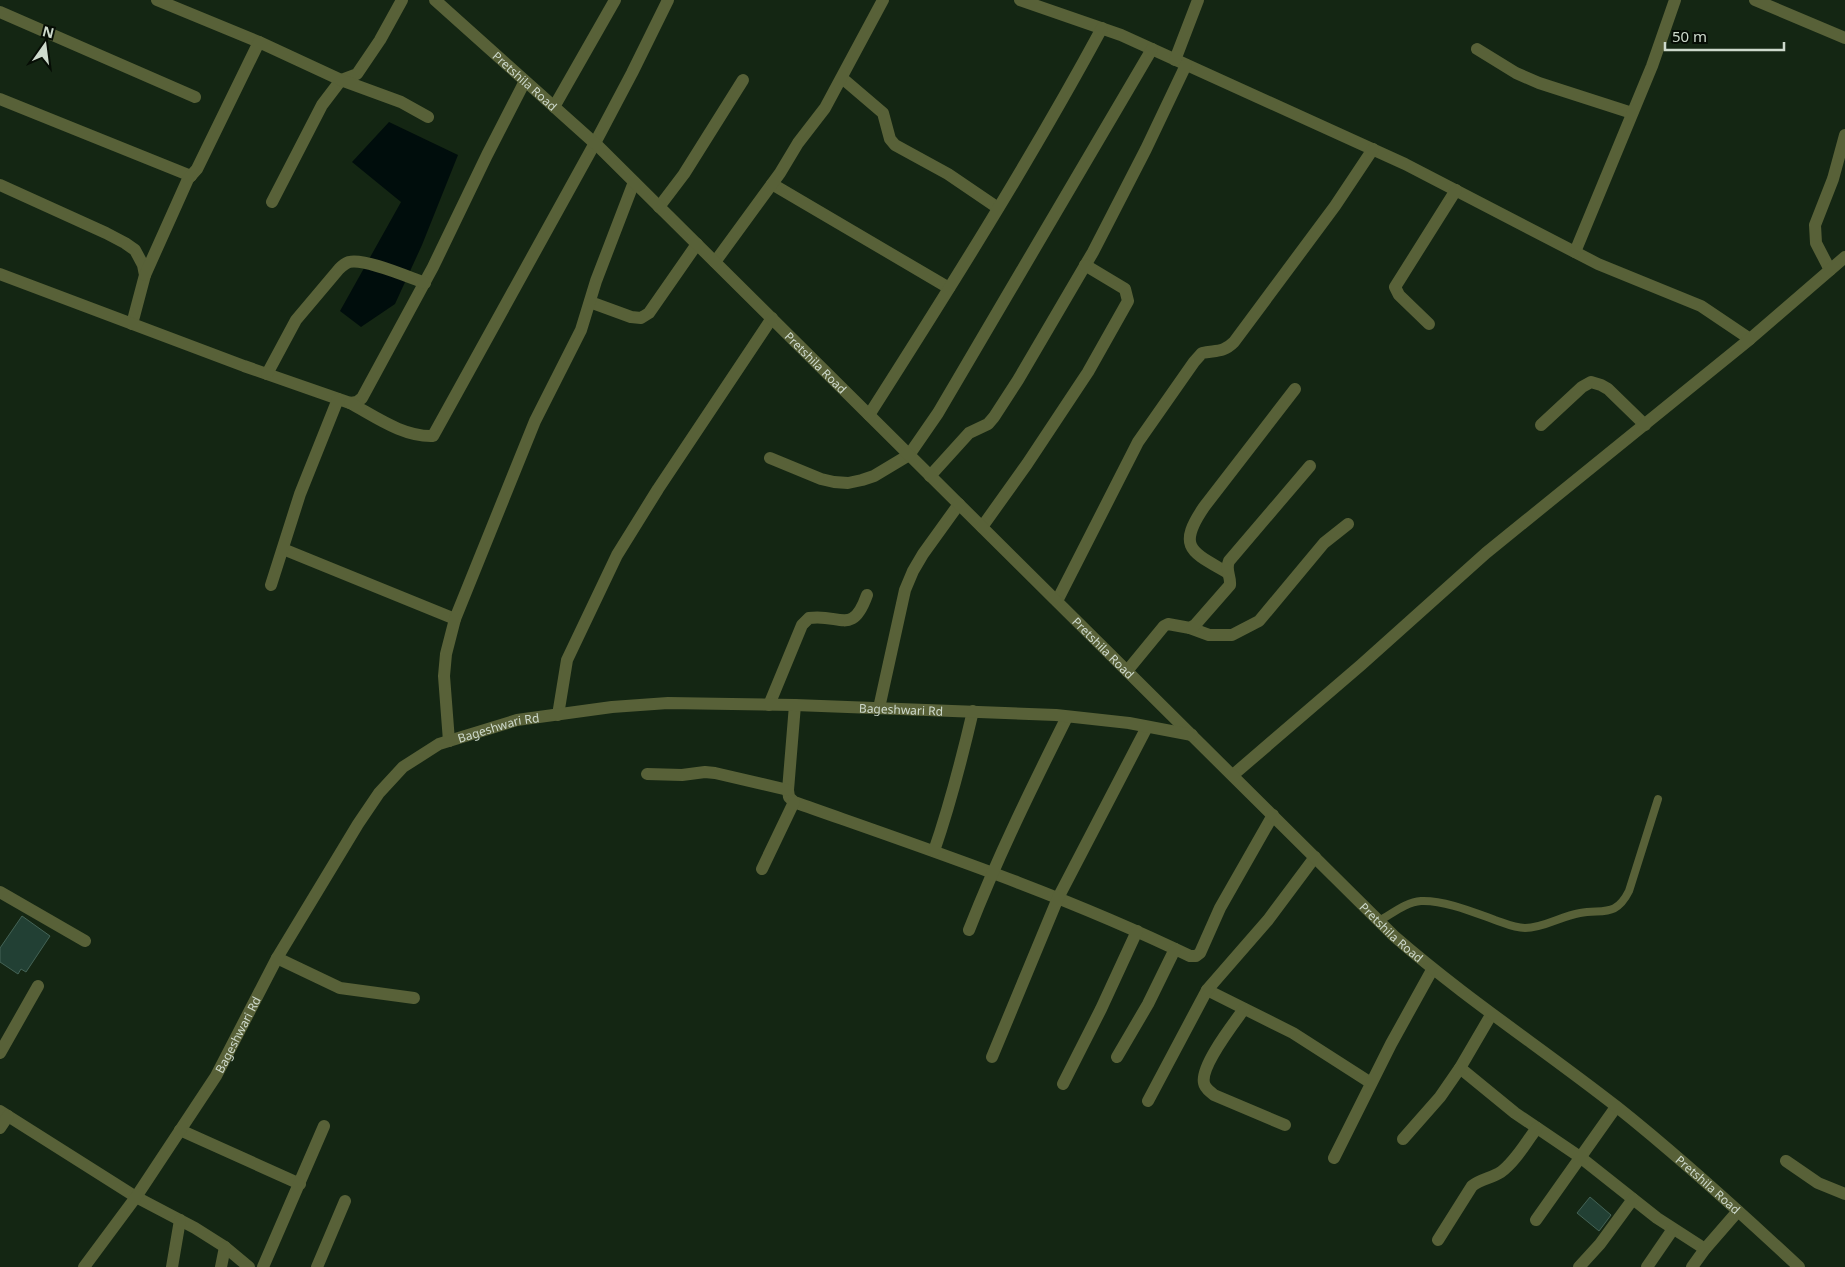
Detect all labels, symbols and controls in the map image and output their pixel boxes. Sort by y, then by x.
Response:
north arrow [20,20,70,70]
scale bar [1665,20,1784,52]
text: N [40,21,56,42]
text: 50 m [1672,26,1707,46]
street label: Pretshila Road [489,47,561,114]
street label: Pretshila Road [781,328,851,397]
street label: Pretshila Road [1069,613,1138,682]
street label: Bageshwari Rd [859,699,943,719]
street label: Bageshwari Rd [455,709,540,746]
street label: Pretshila Road [1356,898,1427,966]
street label: Bageshwari Rd [211,993,264,1076]
street label: Pretshila Road [1672,1151,1744,1218]

